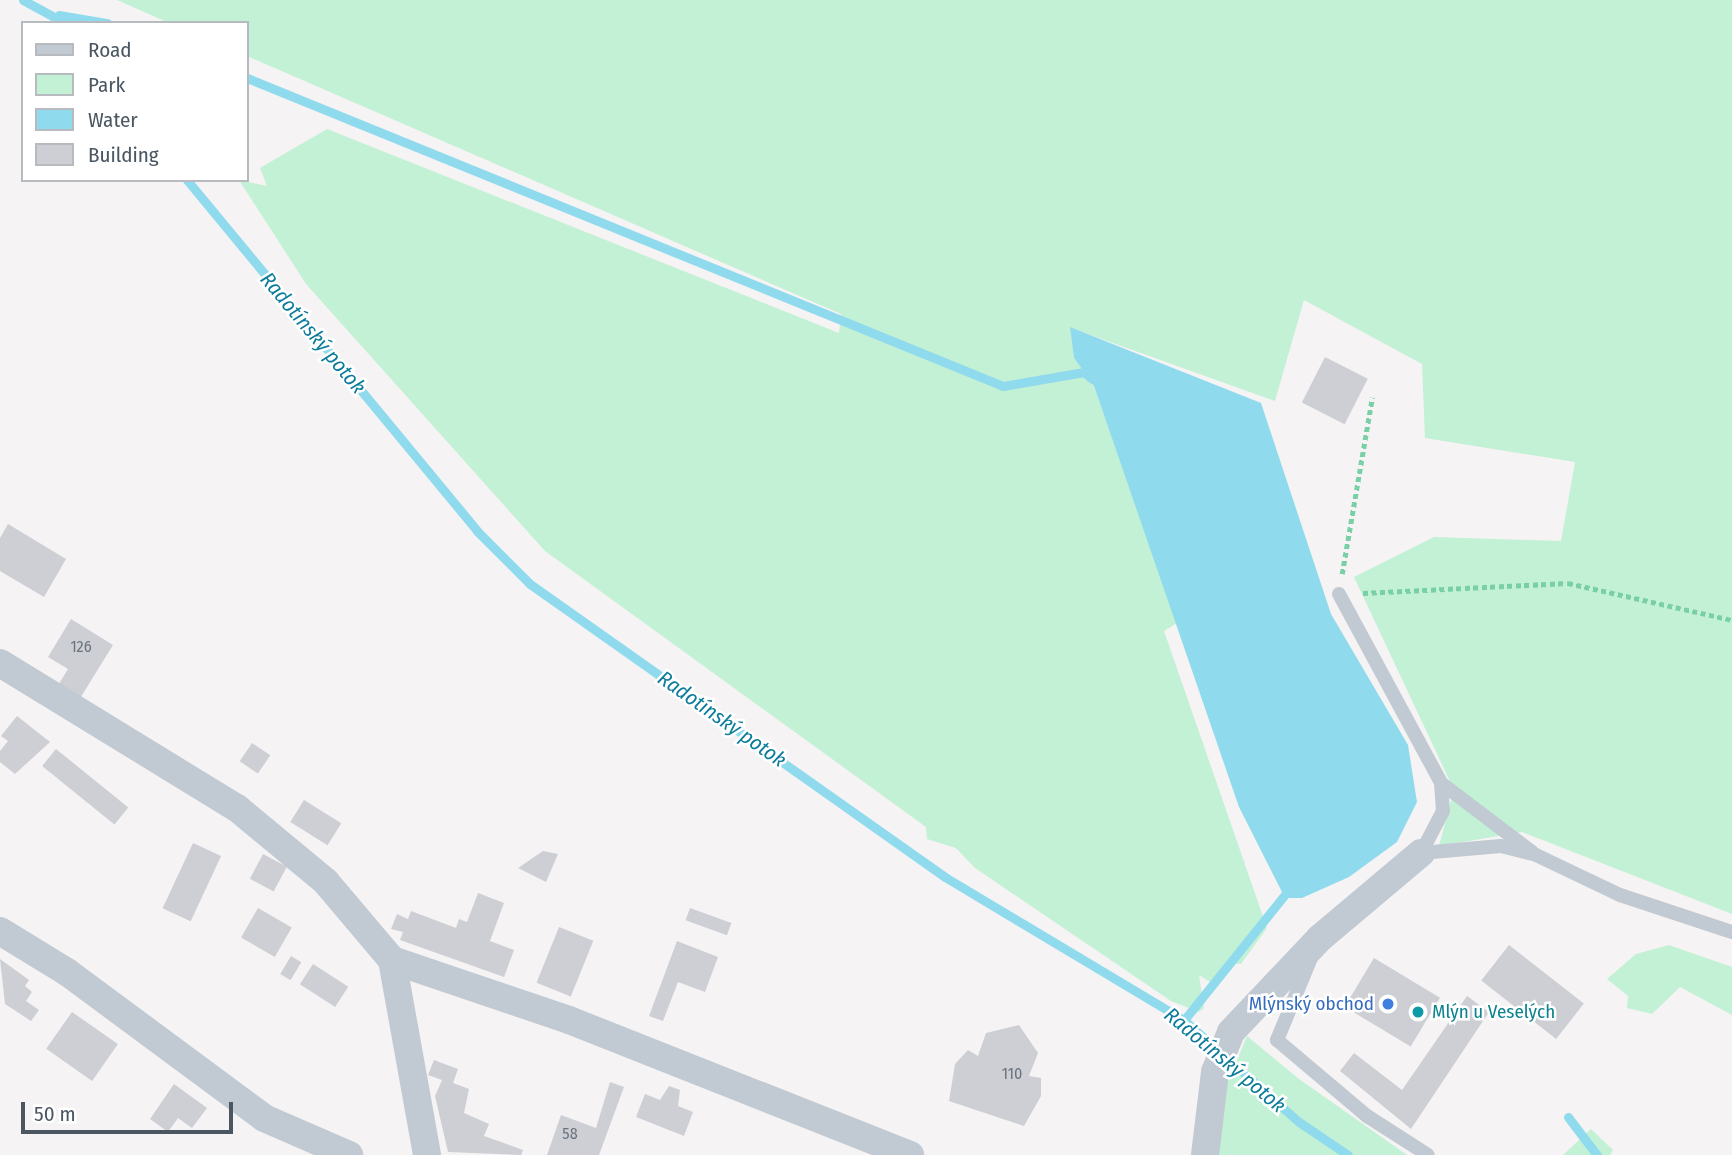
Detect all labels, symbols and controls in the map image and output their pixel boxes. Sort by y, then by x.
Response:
legend [21,21,248,182]
text: Road [88,37,132,63]
text: Park [88,72,125,98]
text: Water [88,107,138,133]
text: Building [88,142,159,168]
water label: Radotínský potok [255,267,371,399]
house number: 126 [70,637,92,657]
water label: Radotínský potok [653,665,791,773]
place label: Mlýnský obchod [1249,993,1374,1015]
marker: Mlýnský obchod [1380,996,1396,1012]
place label: Mlýn u Veselých [1432,1001,1555,1023]
water label: Radotínský potok [1159,1002,1291,1118]
marker: Mlýn u Veselých [1410,1004,1426,1020]
house number: 110 [1002,1064,1022,1084]
scale bar [24,1088,236,1132]
text: 50 m [34,1101,76,1127]
house number: 58 [562,1124,578,1144]

